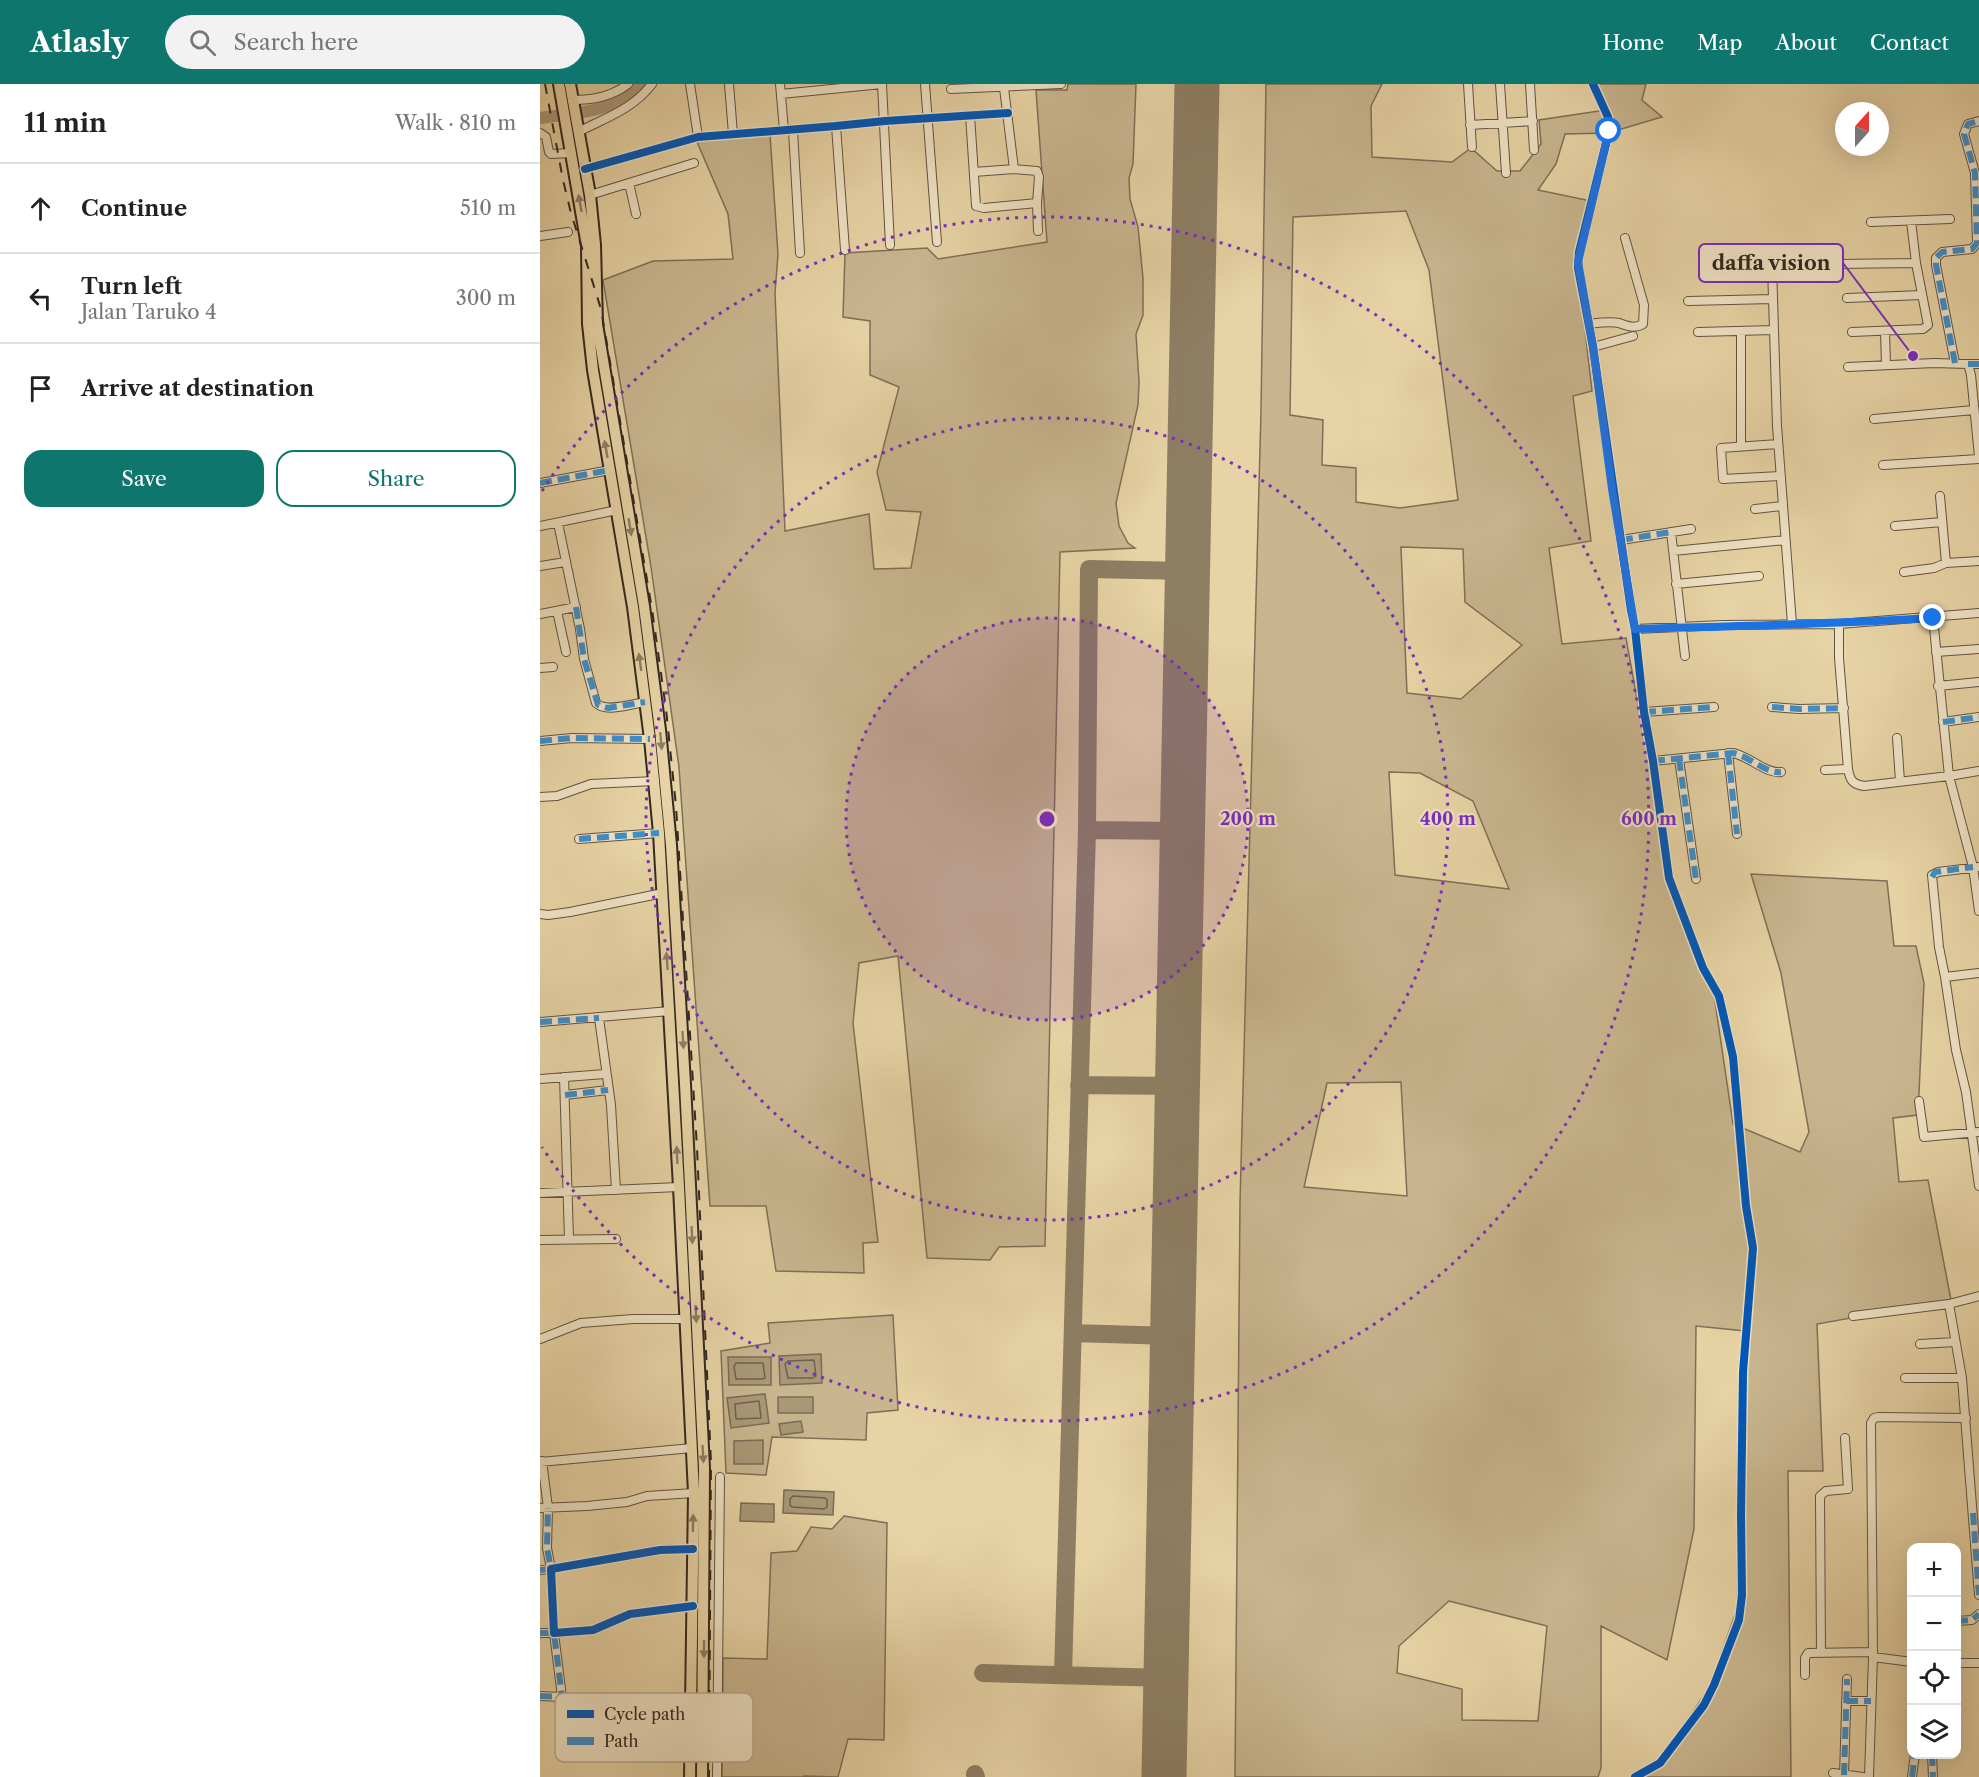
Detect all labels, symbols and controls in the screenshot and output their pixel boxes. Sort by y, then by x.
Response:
search box [165,15,585,69]
text: Atlasly [30,25,129,59]
icon: search [186,26,219,59]
text: Search here [234,29,358,56]
text: Home [1603,30,1664,55]
text: Map [1697,30,1742,55]
text: About [1775,30,1837,55]
text: Contact [1870,30,1949,55]
north arrow [1835,102,1889,156]
text: 11 min [24,107,107,139]
text: Walk · 810 m [395,111,516,135]
route start [1595,117,1621,143]
icon: ahead [24,192,57,225]
one-way arrow [575,194,584,213]
text: Continue [81,195,187,222]
text: 510 m [460,196,516,220]
callout: daffa vision [1699,244,1843,282]
text: daffa vision [1712,251,1831,275]
text: Turn left [81,273,182,300]
icon: left [24,282,57,315]
text: 300 m [456,286,516,310]
text: Jalan Taruko 4 [81,300,216,324]
icon: arrive [24,372,57,405]
text: Arrive at destination [81,375,314,402]
one-way arrow [602,439,611,458]
button: Save [24,450,264,507]
button: Share [276,450,516,507]
one-way arrow [626,518,635,537]
route end [1919,604,1945,630]
one-way arrow [635,652,645,671]
one-way arrow [656,731,666,750]
text: 200 m [1220,808,1276,830]
text: 400 m [1420,808,1476,830]
text: 600 m [1621,808,1677,830]
centre of rings [1037,809,1057,829]
one-way arrow [662,951,671,970]
one-way arrow [678,1030,687,1049]
one-way arrow [673,1146,682,1165]
one-way arrow [688,1225,697,1244]
one-way arrow [691,1304,700,1323]
one-way arrow [699,1445,708,1464]
one-way arrow [688,1513,698,1532]
map controls [1907,1543,1961,1759]
button: + [1907,1543,1961,1597]
button: − [1907,1597,1961,1651]
one-way arrow [699,1640,709,1659]
button: locate [1907,1651,1961,1705]
legend [555,1693,753,1762]
text: Cycle path [604,1704,685,1724]
button: layers [1907,1705,1961,1759]
text: Path [604,1731,638,1751]

